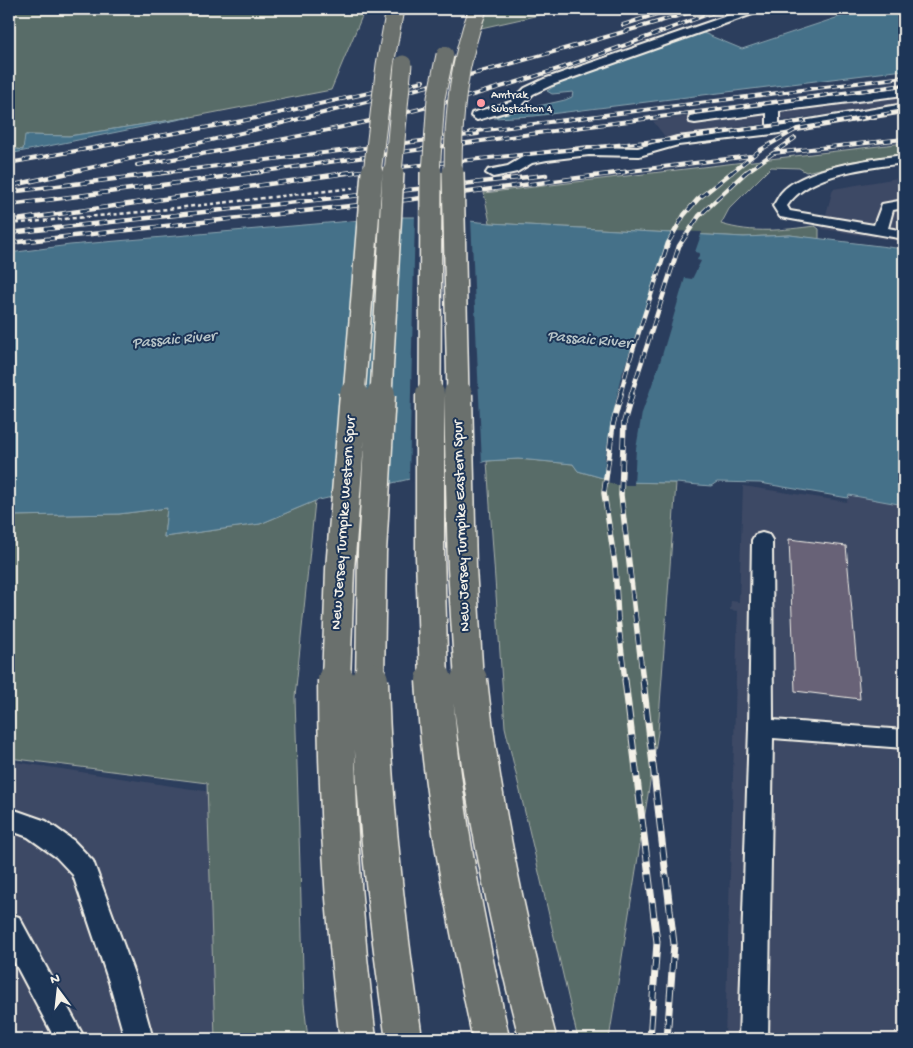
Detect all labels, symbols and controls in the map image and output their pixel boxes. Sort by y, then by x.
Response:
place label: Amtrak Substation 4 [491,89,553,117]
marker: Amtrak Substation 4 [475,97,487,109]
water label: Passaic River [131,328,220,354]
water label: Passaic River [546,328,635,354]
street label: New Jersey Turnpike Western Spur [328,414,361,631]
street label: New Jersey Turnpike Eastern Spur [449,418,475,632]
north arrow [32,966,82,1016]
text: N [49,970,62,989]

